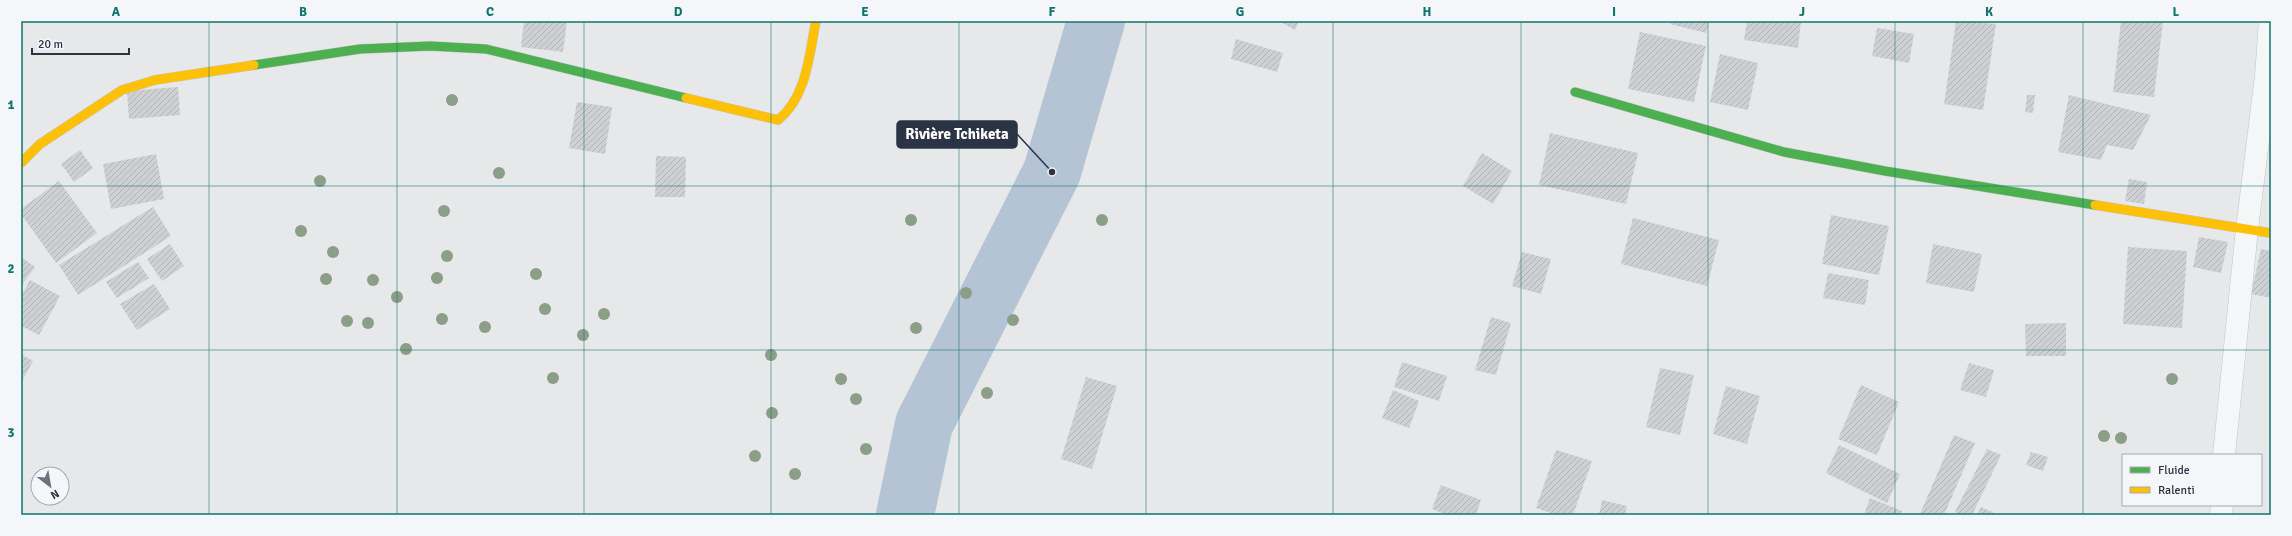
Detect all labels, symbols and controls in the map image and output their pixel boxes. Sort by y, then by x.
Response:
text: A [112,4,121,20]
text: B [299,4,307,20]
text: C [486,4,494,20]
text: D [674,4,683,20]
text: E [861,4,869,20]
text: F [1049,4,1056,20]
text: G [1236,4,1244,20]
text: H [1423,4,1431,20]
text: I [1612,4,1616,20]
text: J [1799,4,1805,20]
text: K [1985,4,1993,20]
text: L [2173,4,2180,20]
scale bar [32,30,129,56]
text: 20 m [38,37,63,52]
text: 1 [7,97,15,113]
callout: Rivière Tchiketa [897,121,1017,148]
text: Rivière Tchiketa [905,125,1009,143]
text: 2 [7,261,15,277]
text: 3 [7,425,15,441]
legend [2122,454,2262,506]
text: Fluide [2158,463,2190,478]
north arrow [30,466,70,506]
text: Ralenti [2158,483,2195,498]
text: N [48,487,62,502]

